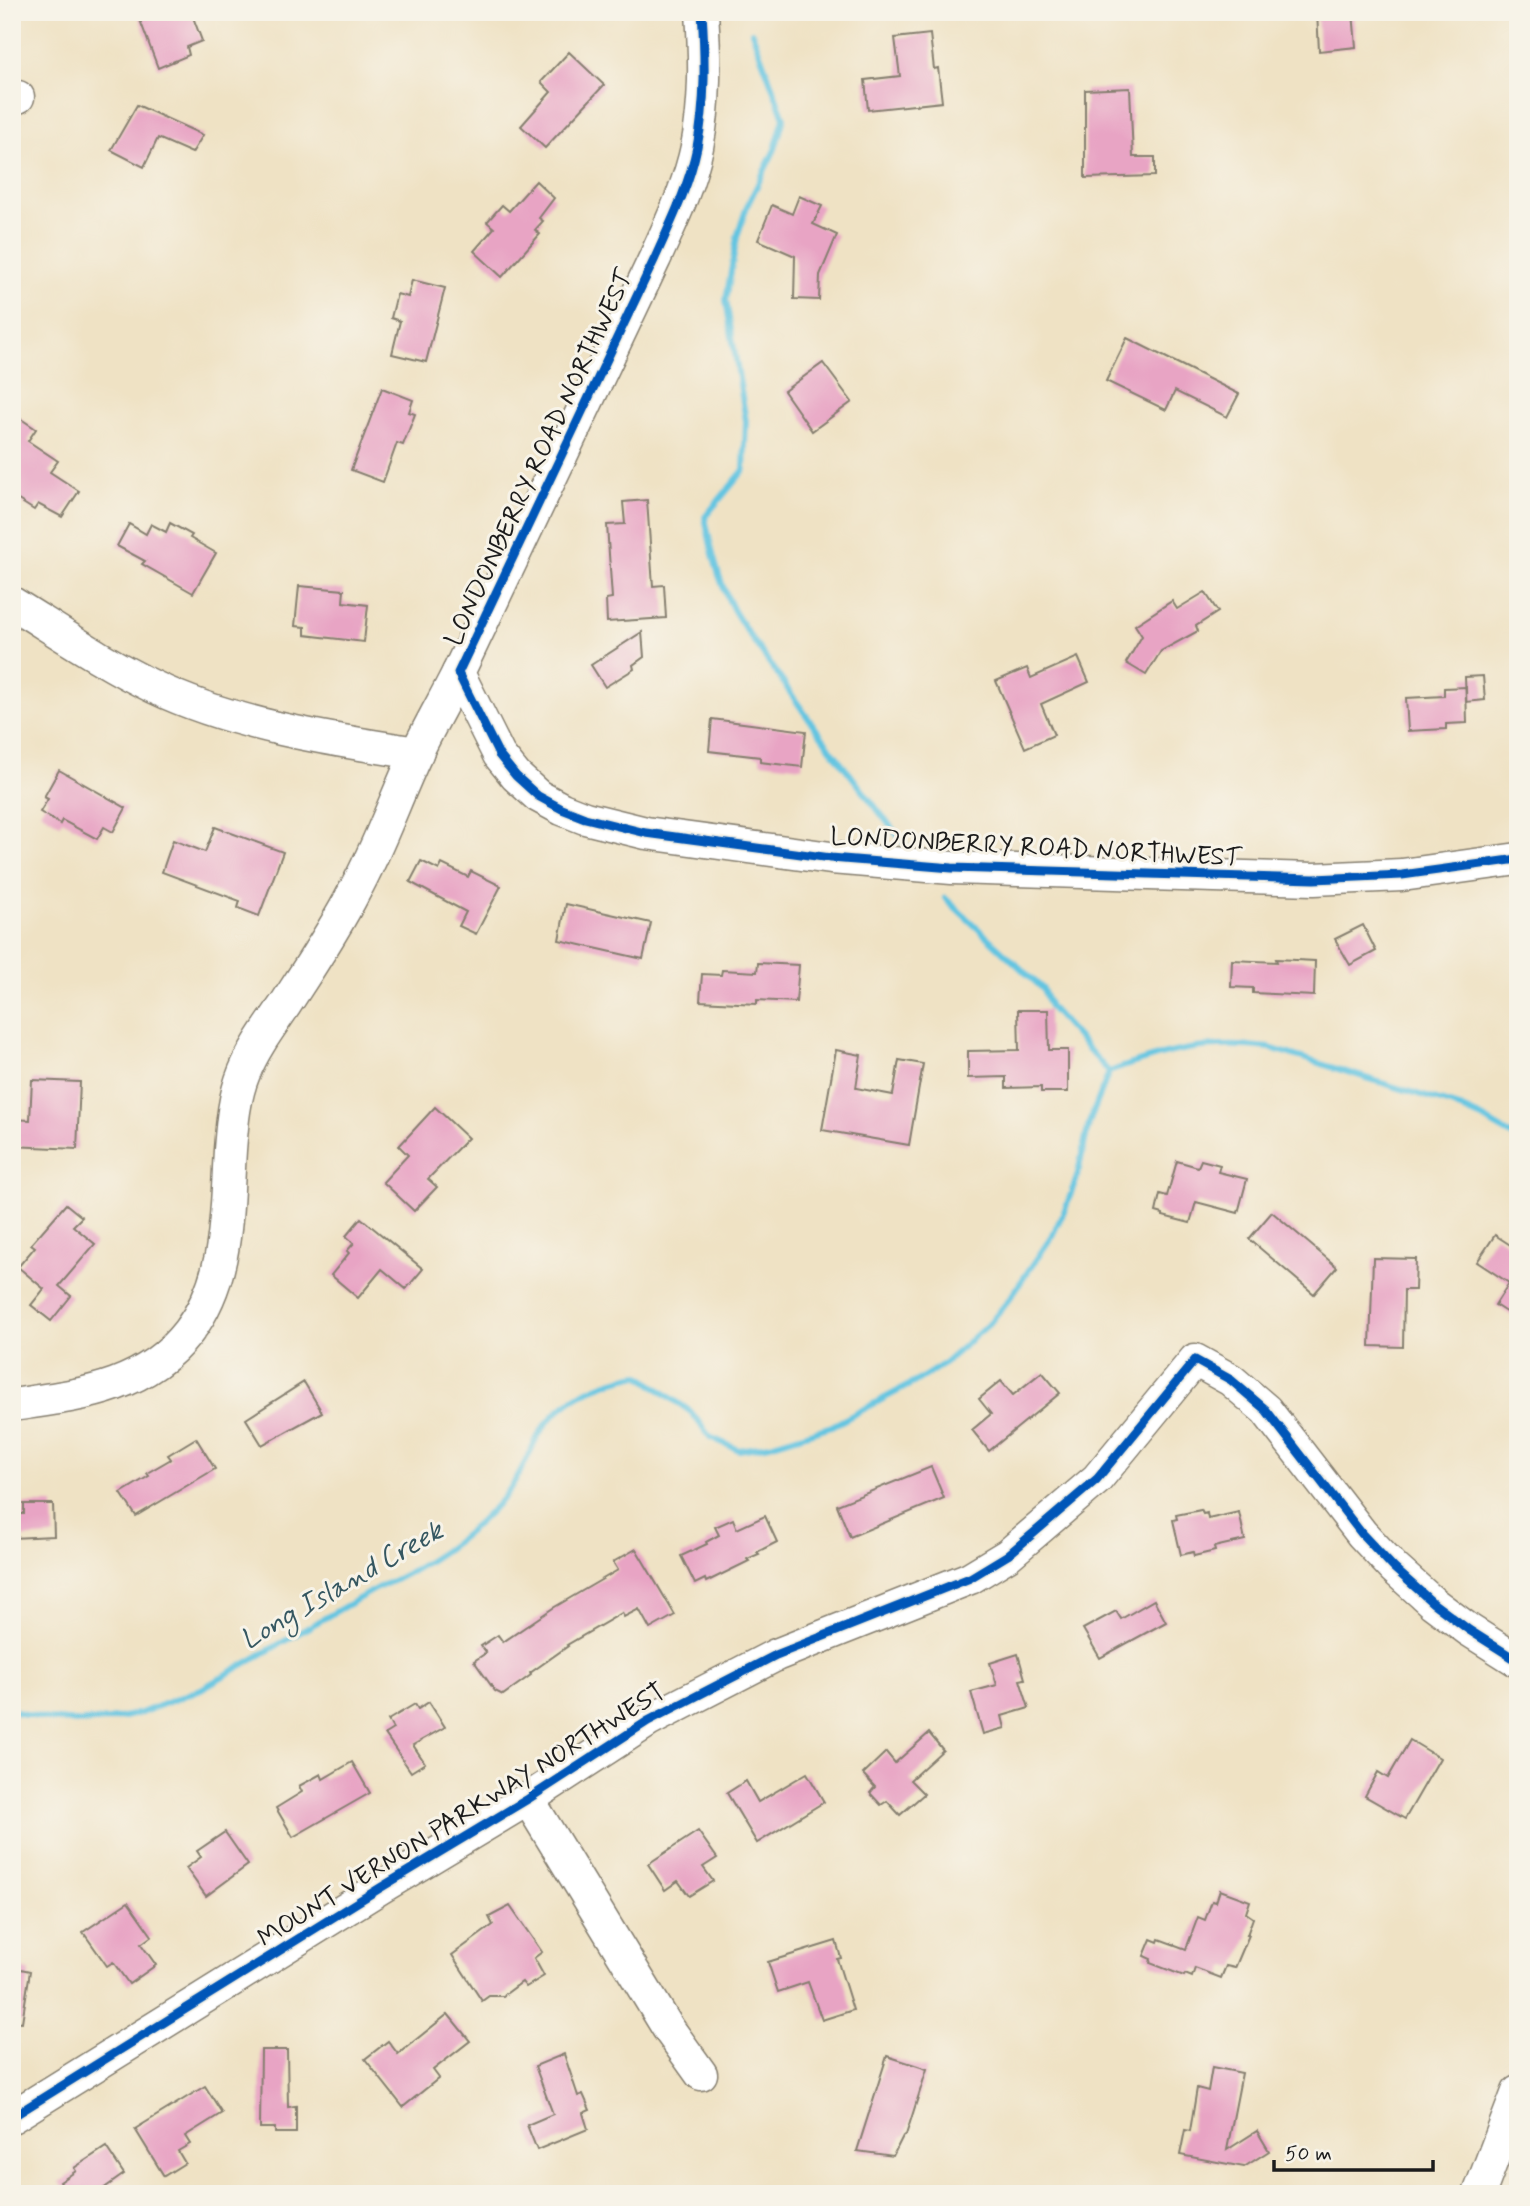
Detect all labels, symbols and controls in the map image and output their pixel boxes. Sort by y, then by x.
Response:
street label: LONDONBERRY ROAD NORTHWEST [437,263,643,652]
street label: LONDONBERRY ROAD NORTHWEST [829,820,1244,876]
water label: Long Island Creek [234,1512,453,1661]
street label: MOUNT VERNON PARKWAY NORTHWEST [251,1675,673,1956]
scale bar [1274,2129,1434,2173]
text: 50 m [1285,2140,1332,2168]

